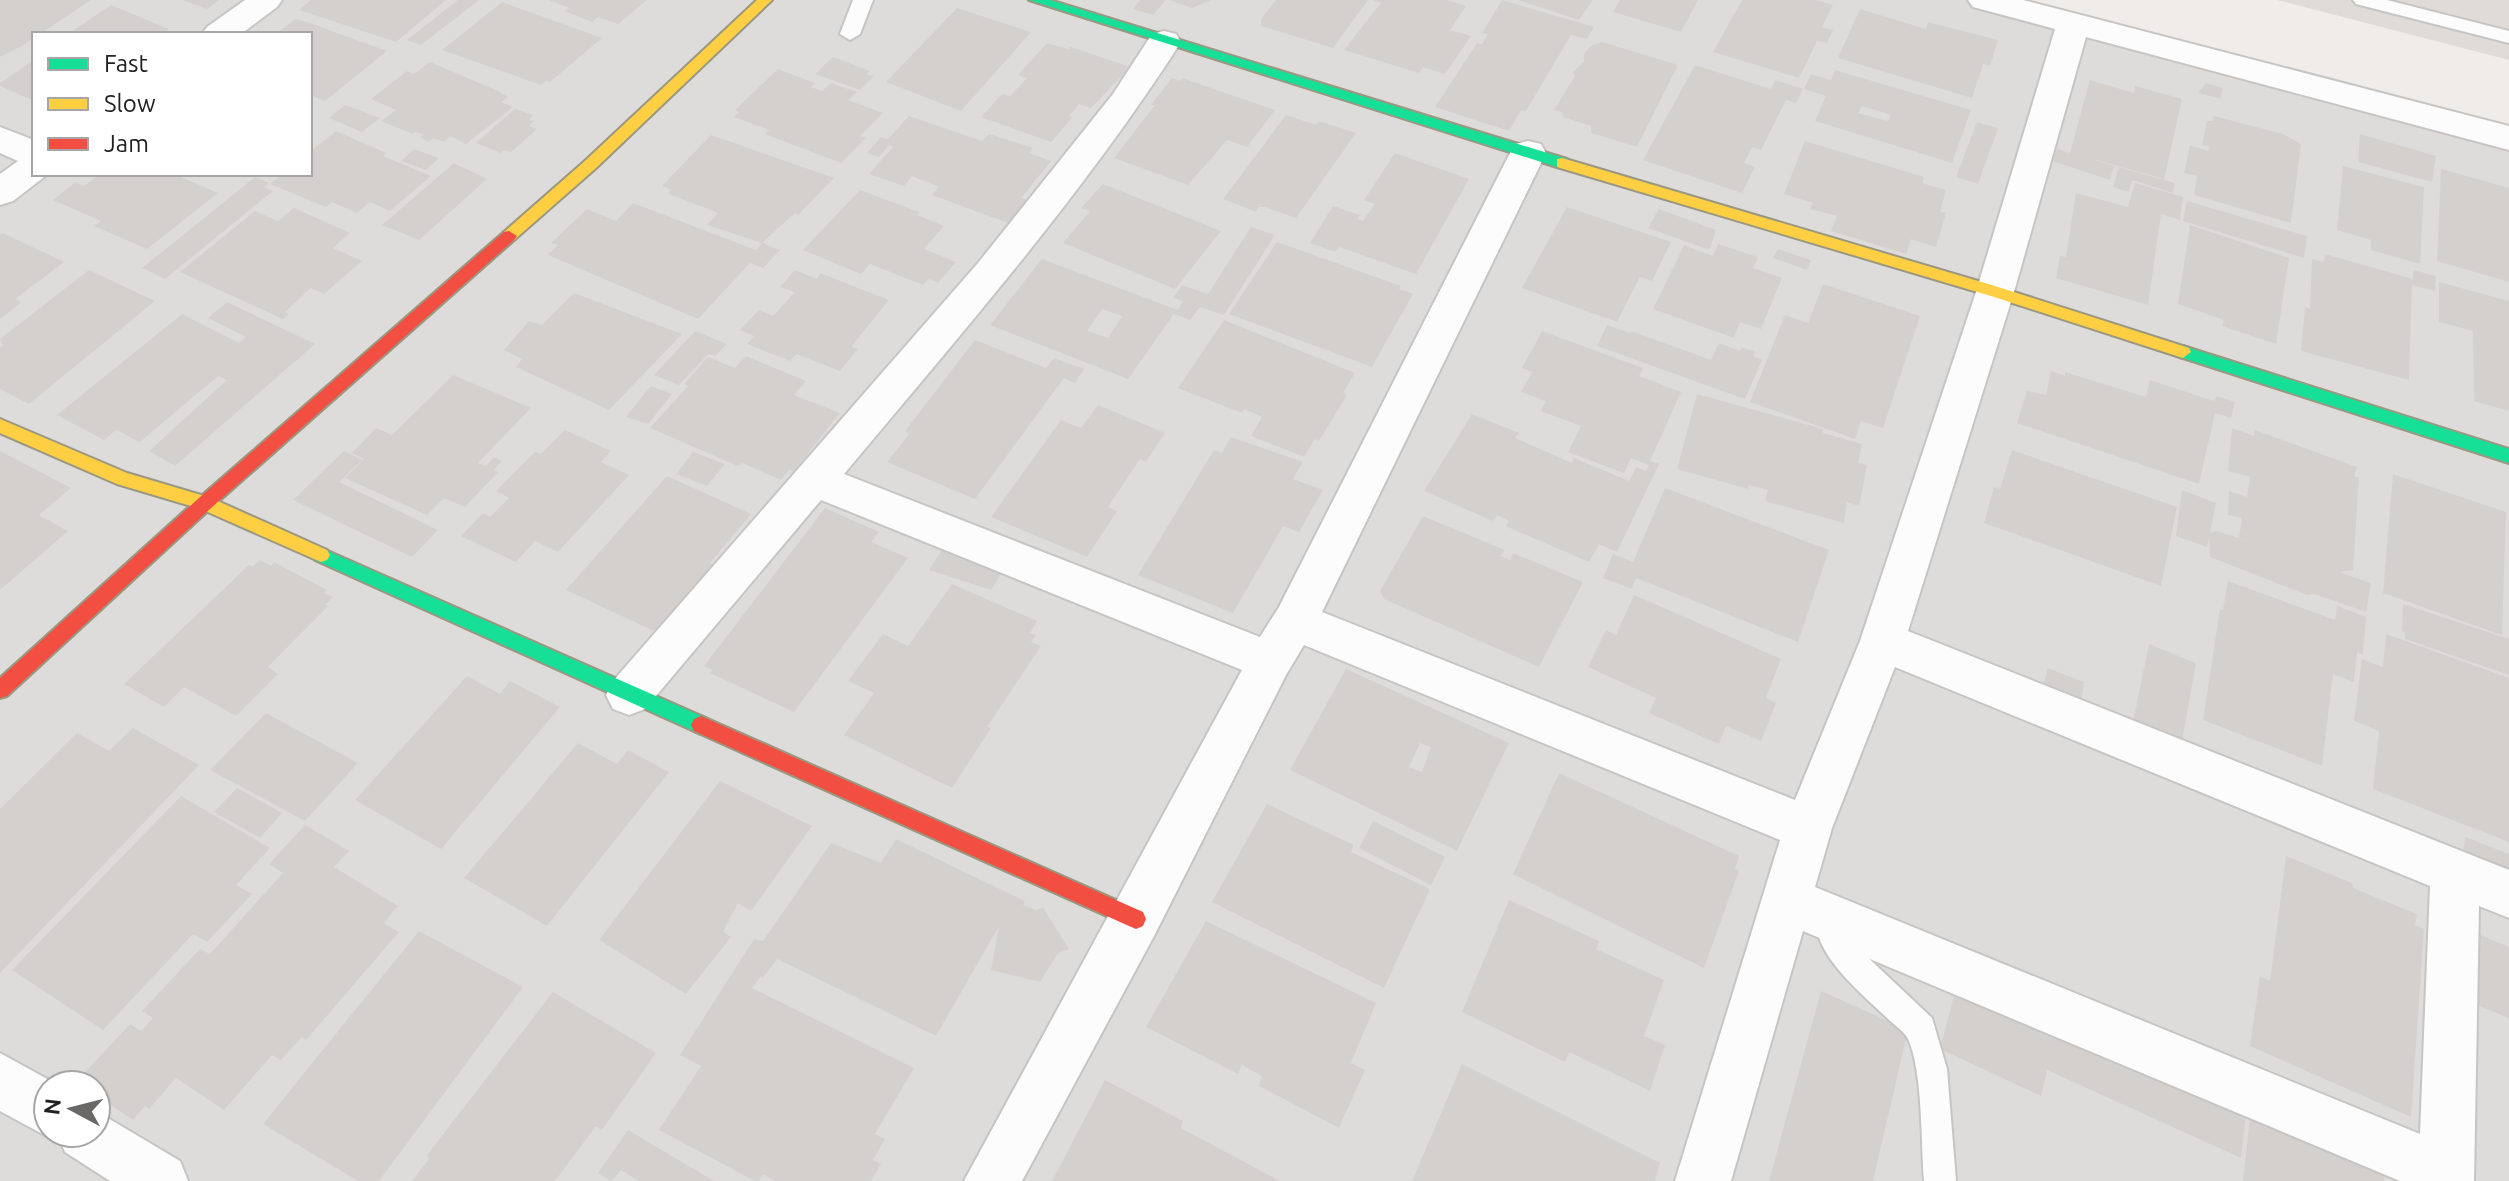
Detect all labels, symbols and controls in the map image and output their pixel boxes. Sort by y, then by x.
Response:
legend [32,32,312,176]
text: Fast [104,50,148,77]
text: Slow [104,90,156,117]
text: Jam [104,130,149,157]
north arrow [32,1069,112,1149]
text: N [38,1097,65,1116]

